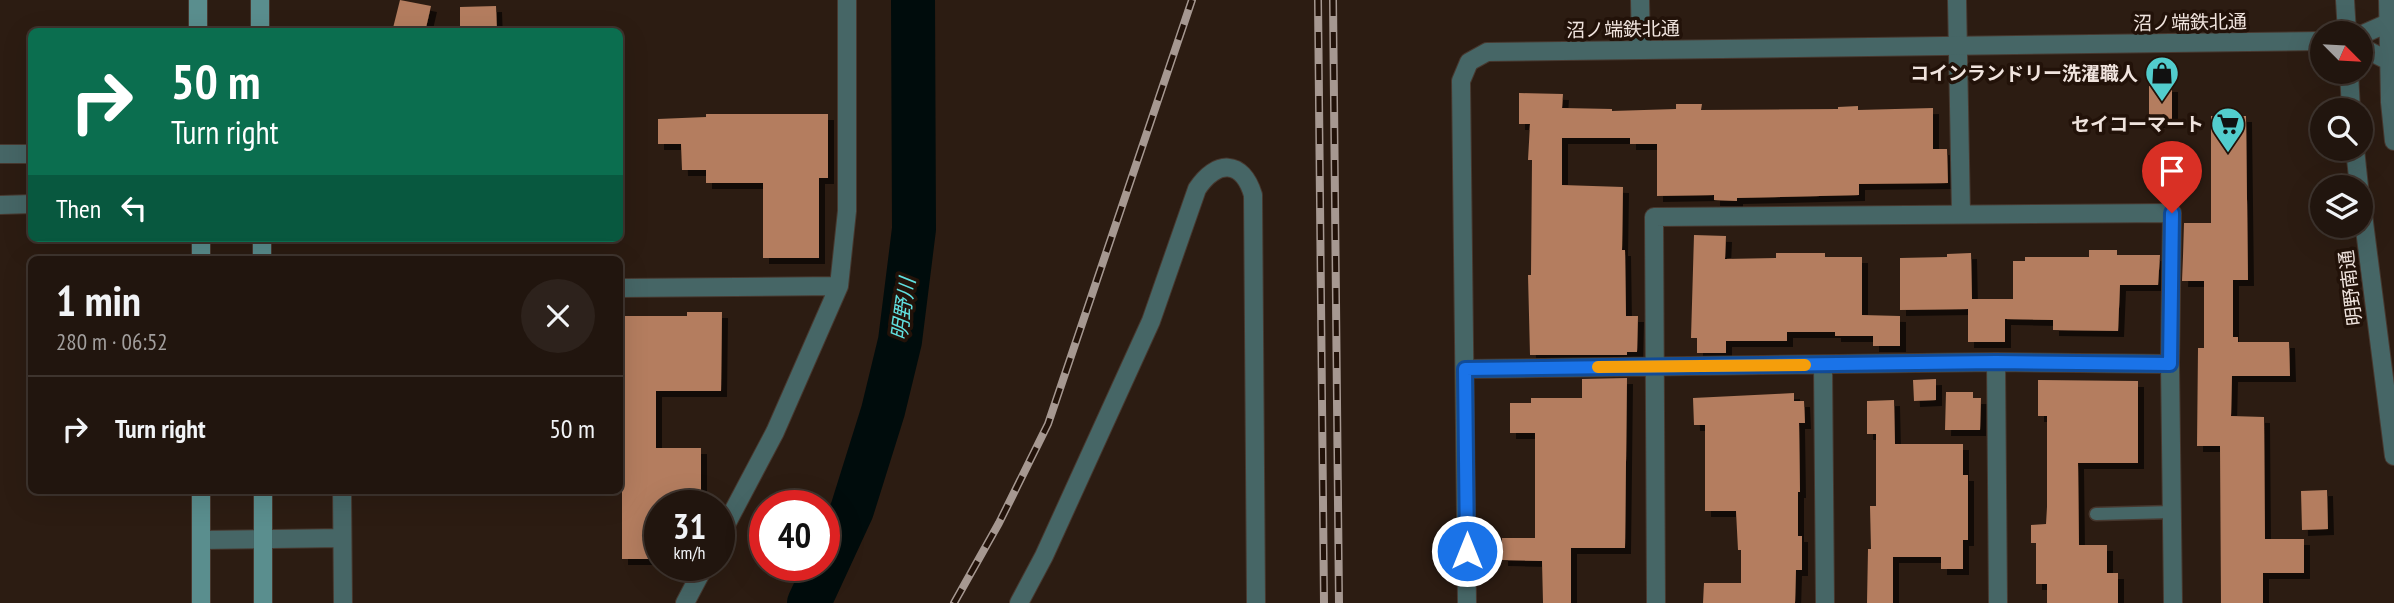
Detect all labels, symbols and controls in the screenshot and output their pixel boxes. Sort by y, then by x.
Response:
street label: 沼ノ端鉄北通 [2133,9,2247,35]
street label: 沼ノ端鉄北通 [1566,16,1680,42]
north arrow [2310,21,2373,84]
map controls [2310,21,2373,238]
text: 50 m [171,49,260,113]
shop icon: コインランドリー洗濯職人 [2143,54,2181,103]
icon: right [56,56,147,147]
place label: コインランドリー洗濯職人 [1910,61,2138,85]
button: search [2310,98,2373,161]
supermarket icon: セイコーマート [2209,105,2247,154]
text: Turn right [171,111,279,153]
place label: セイコーマート [2071,112,2204,136]
pin [2142,141,2202,213]
icon: arrive [2153,152,2191,190]
button: layers [2310,175,2373,238]
icon: left [115,189,153,227]
text: Then [56,192,101,225]
street label: 明野南通 [2333,249,2367,327]
text: 1 min [56,273,141,328]
water label: 明野川 [885,274,921,342]
button: close [521,279,595,353]
text: 280 m · 06:52 [56,327,168,356]
icon: right [56,410,94,448]
text: Turn right [115,412,206,445]
text: 50 m [549,412,595,445]
speed limit sign: 40 [749,490,840,581]
text: 31 [673,503,706,549]
position arrow [1430,514,1504,588]
text: km/h [674,541,705,564]

